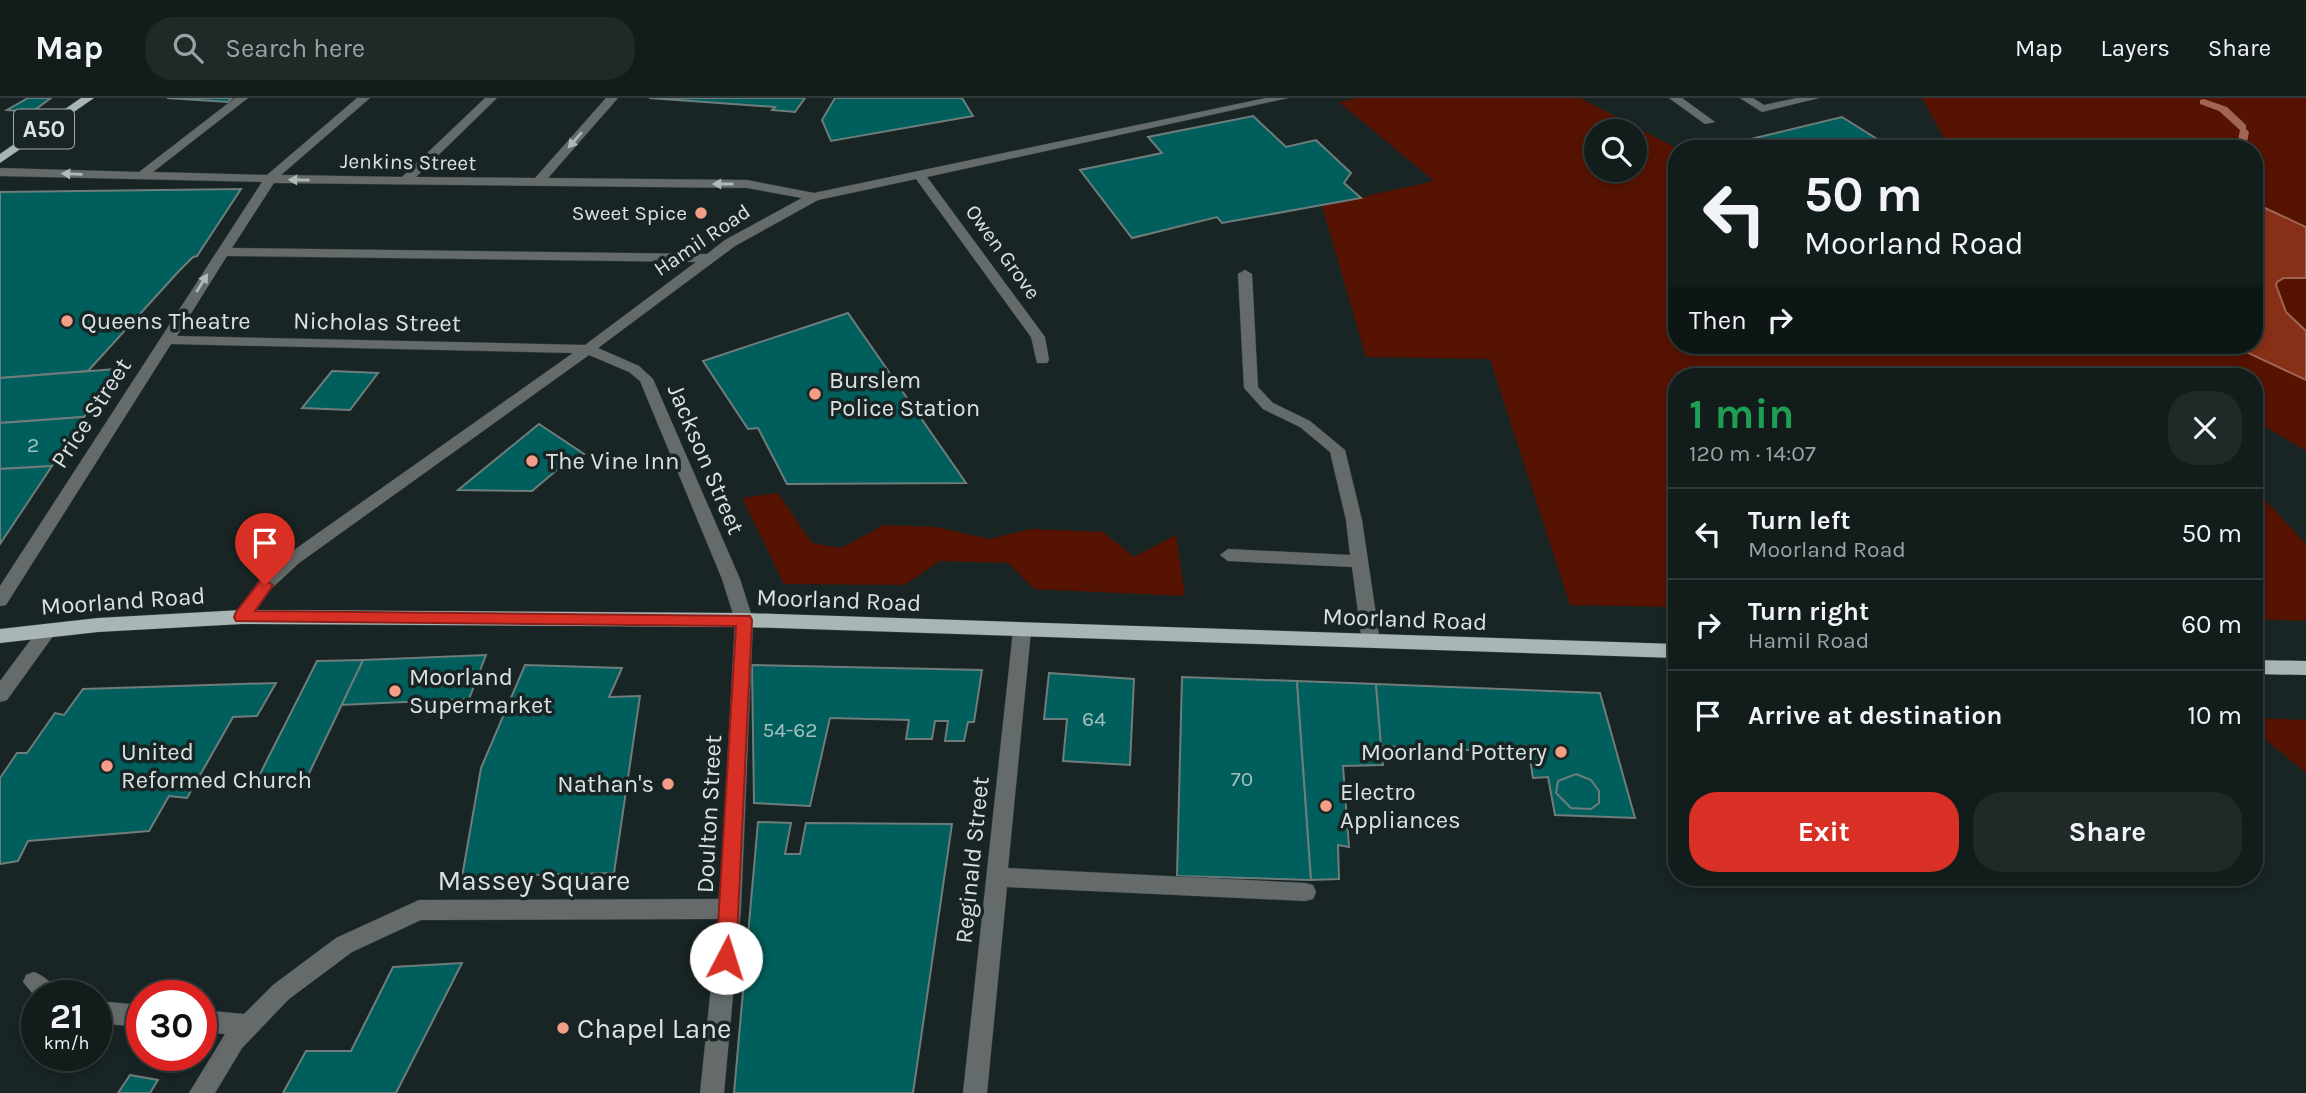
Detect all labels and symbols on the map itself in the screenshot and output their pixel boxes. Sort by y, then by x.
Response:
road number: A50 [14,110,74,148]
one-way arrow [568,132,583,149]
street label: Jenkins Street [340,149,476,175]
one-way arrow [61,168,83,179]
one-way arrow [288,174,310,185]
one-way arrow [712,178,734,190]
street label: Hamil Road [649,199,755,281]
street label: Owen Grove [961,200,1045,304]
place label: Sweet Spice [572,201,687,225]
marker: Sweet Spice [693,205,709,221]
one-way arrow [195,273,208,292]
place label: Queens Theatre [81,307,251,335]
street label: Nicholas Street [293,307,461,337]
marker: Queens Theatre [59,313,75,329]
street label: Price Street [45,353,137,473]
place label: Burslem Police Station [829,366,980,422]
street label: Jackson Street [662,380,750,538]
marker: Burslem Police Station [807,386,823,402]
house number: 2 [27,433,39,457]
place label: The Vine Inn [546,447,679,475]
marker: The Vine Inn [524,453,540,469]
pin [235,513,295,585]
street label: Moorland Road [40,581,206,621]
street label: Moorland Road [756,583,922,617]
street label: Moorland Road [1322,602,1488,636]
place label: Moorland Supermarket [409,663,552,719]
marker: Moorland Supermarket [387,683,403,699]
house number: 64 [1082,707,1106,731]
house number: 54-62 [762,718,818,742]
street label: Doulton Street [691,734,727,894]
place label: United Reformed Church [121,738,312,794]
place label: Moorland Pottery [1361,738,1547,766]
marker: Moorland Pottery [1553,744,1569,760]
marker: United Reformed Church [99,758,115,774]
house number: 70 [1231,767,1253,791]
place label: Nathan's [557,770,654,798]
street label: Reginald Street [949,775,995,945]
marker: Nathan's [660,776,676,792]
place label: Electro Appliances [1340,778,1461,834]
marker: Electro Appliances [1318,798,1334,814]
street label: Massey Square [438,864,630,897]
position arrow [689,921,763,995]
speed limit sign: 30 [126,980,217,1071]
place label: Chapel Lane [577,1012,732,1045]
marker: Chapel Lane [555,1020,571,1036]

